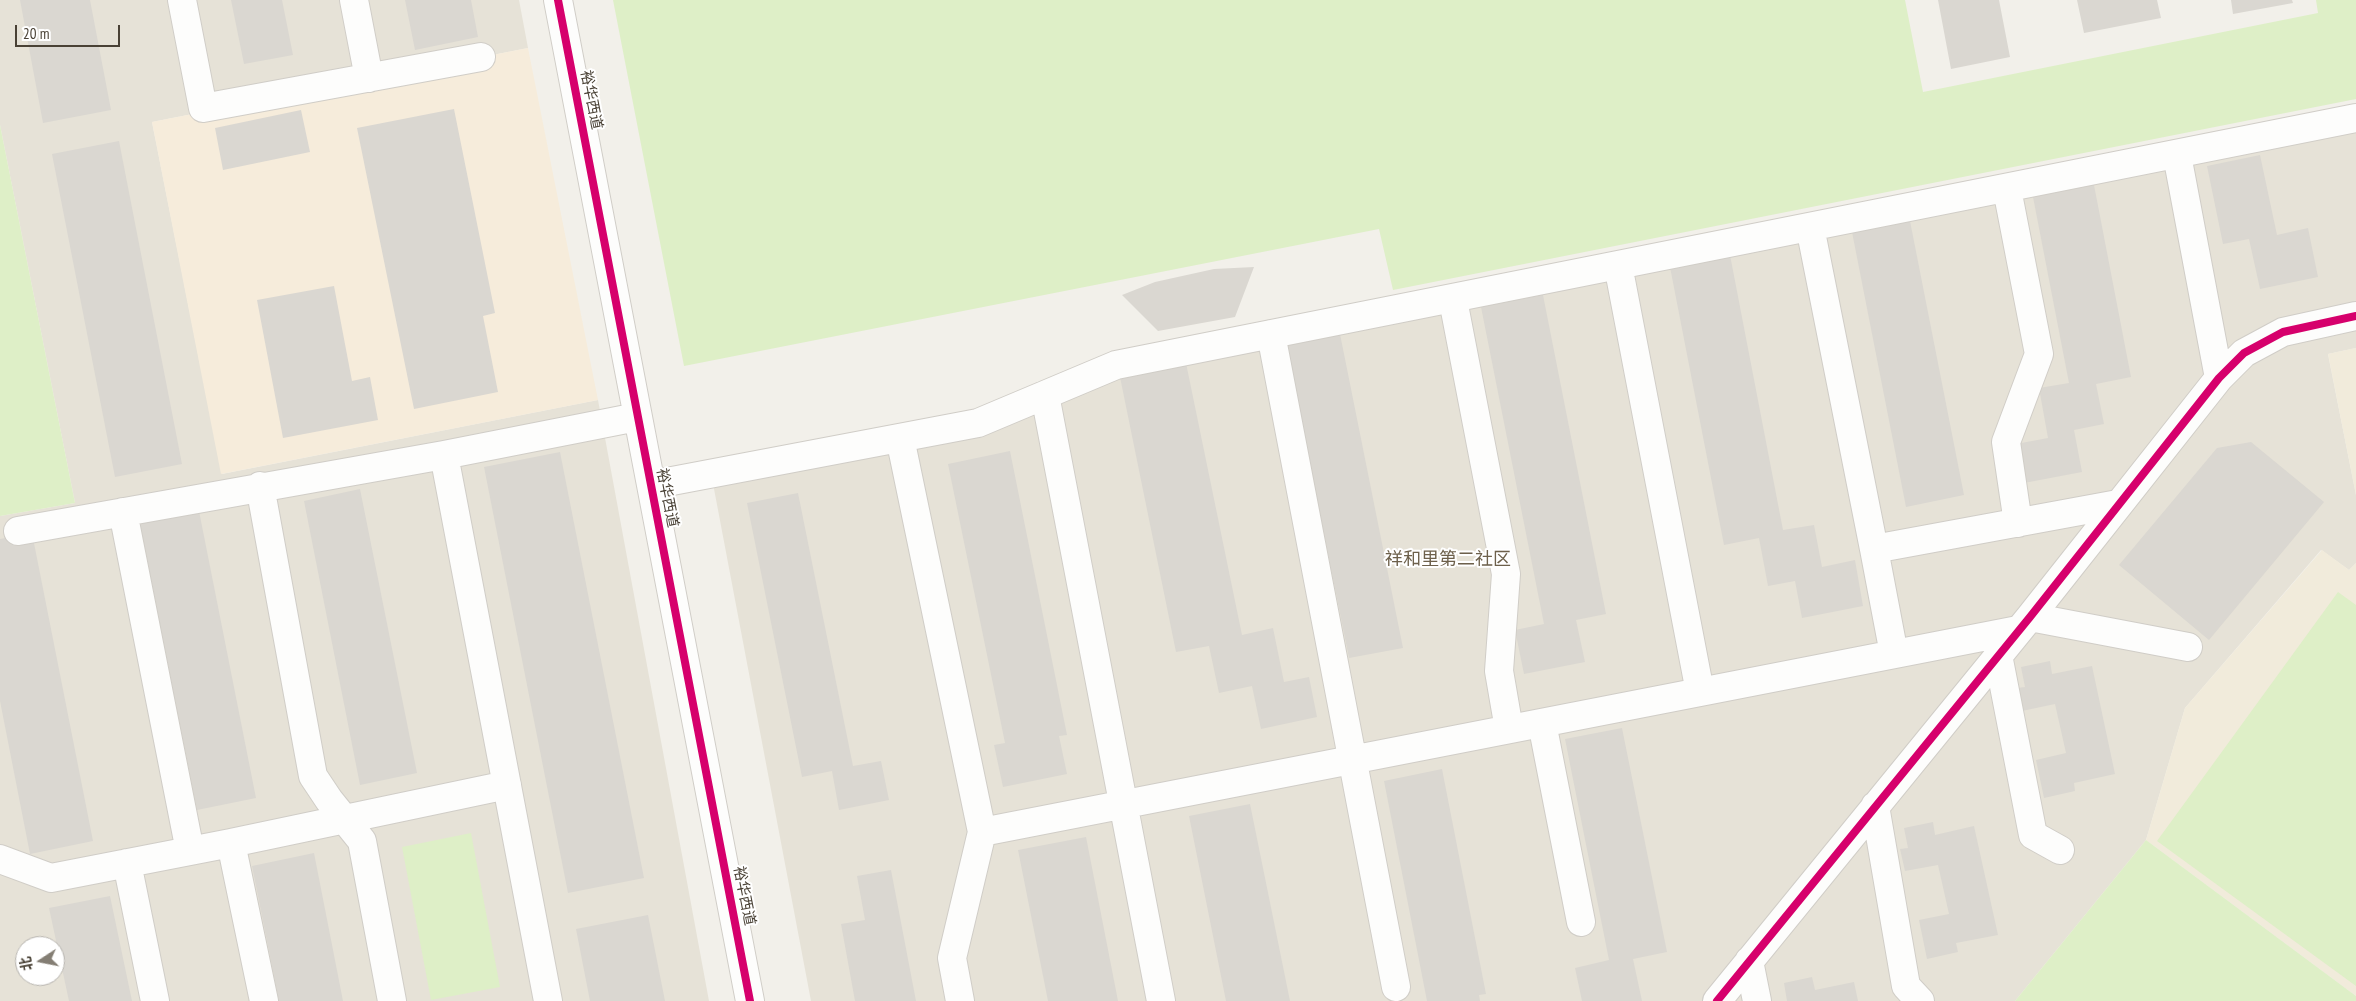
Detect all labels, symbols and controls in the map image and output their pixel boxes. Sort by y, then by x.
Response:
scale bar [18,15,122,47]
text: 20 m [23,24,49,43]
street label: 裕华西道 [576,69,606,131]
street label: 裕华西道 [652,467,682,529]
district label: 祥和里第二社区 [1385,549,1511,571]
street label: 裕华西道 [729,865,759,927]
north arrow [15,936,65,986]
text: 北 [16,955,36,972]

